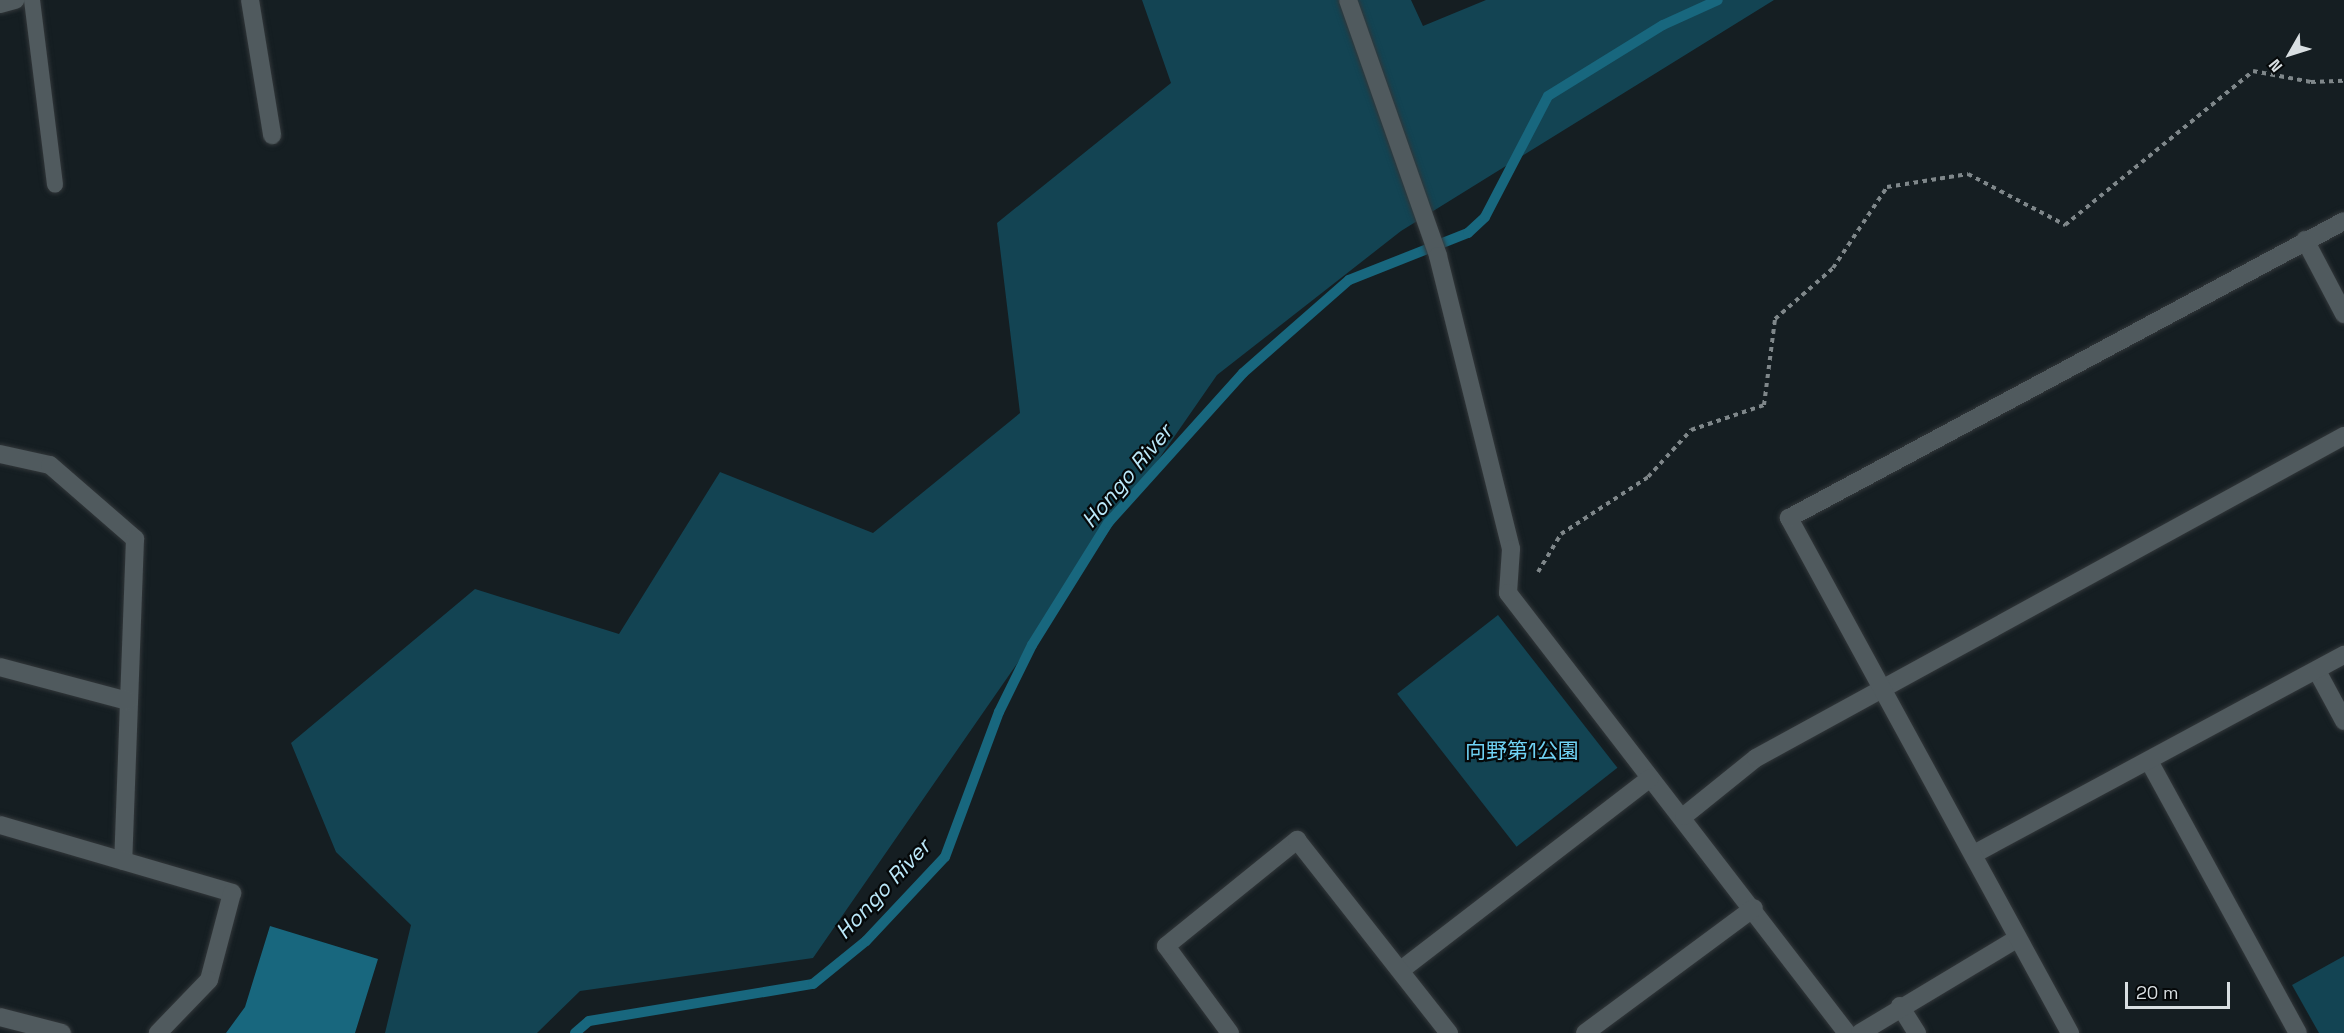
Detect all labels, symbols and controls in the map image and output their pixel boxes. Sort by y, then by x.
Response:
north arrow [2260,24,2320,84]
text: N [2264,55,2287,76]
water label: Hongo River [1076,419,1178,533]
park label: 向野第1公園 [1465,738,1579,764]
water label: Hongo River [830,834,936,944]
scale bar [2128,970,2233,1008]
text: 20 m [2136,981,2179,1004]

